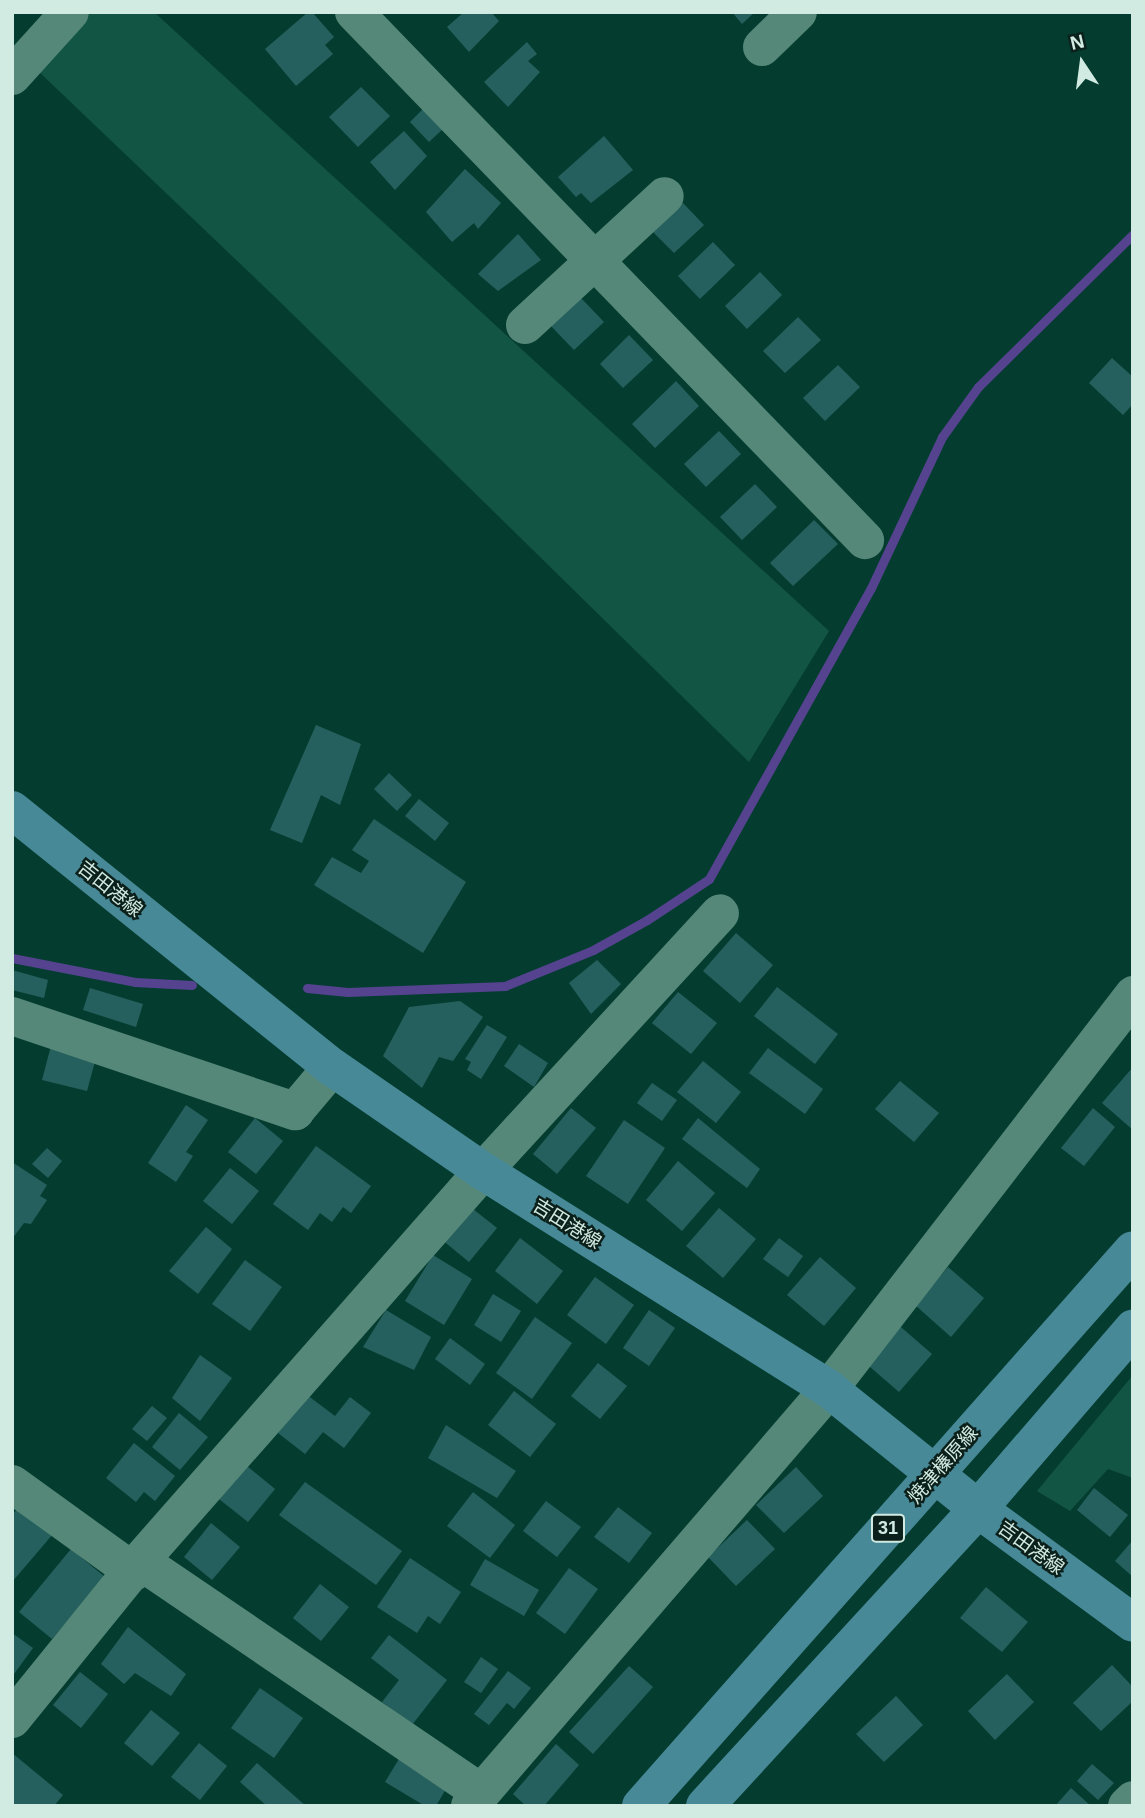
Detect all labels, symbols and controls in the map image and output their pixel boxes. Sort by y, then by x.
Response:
north arrow [1047,28,1117,98]
text: N [1068,30,1086,54]
street label: 吉田港線 [73,856,147,922]
street label: 吉田港線 [529,1194,605,1254]
street label: 焼津榛原線 [903,1422,983,1508]
road number: 31 [870,1513,906,1542]
street label: 吉田港線 [994,1516,1068,1580]

